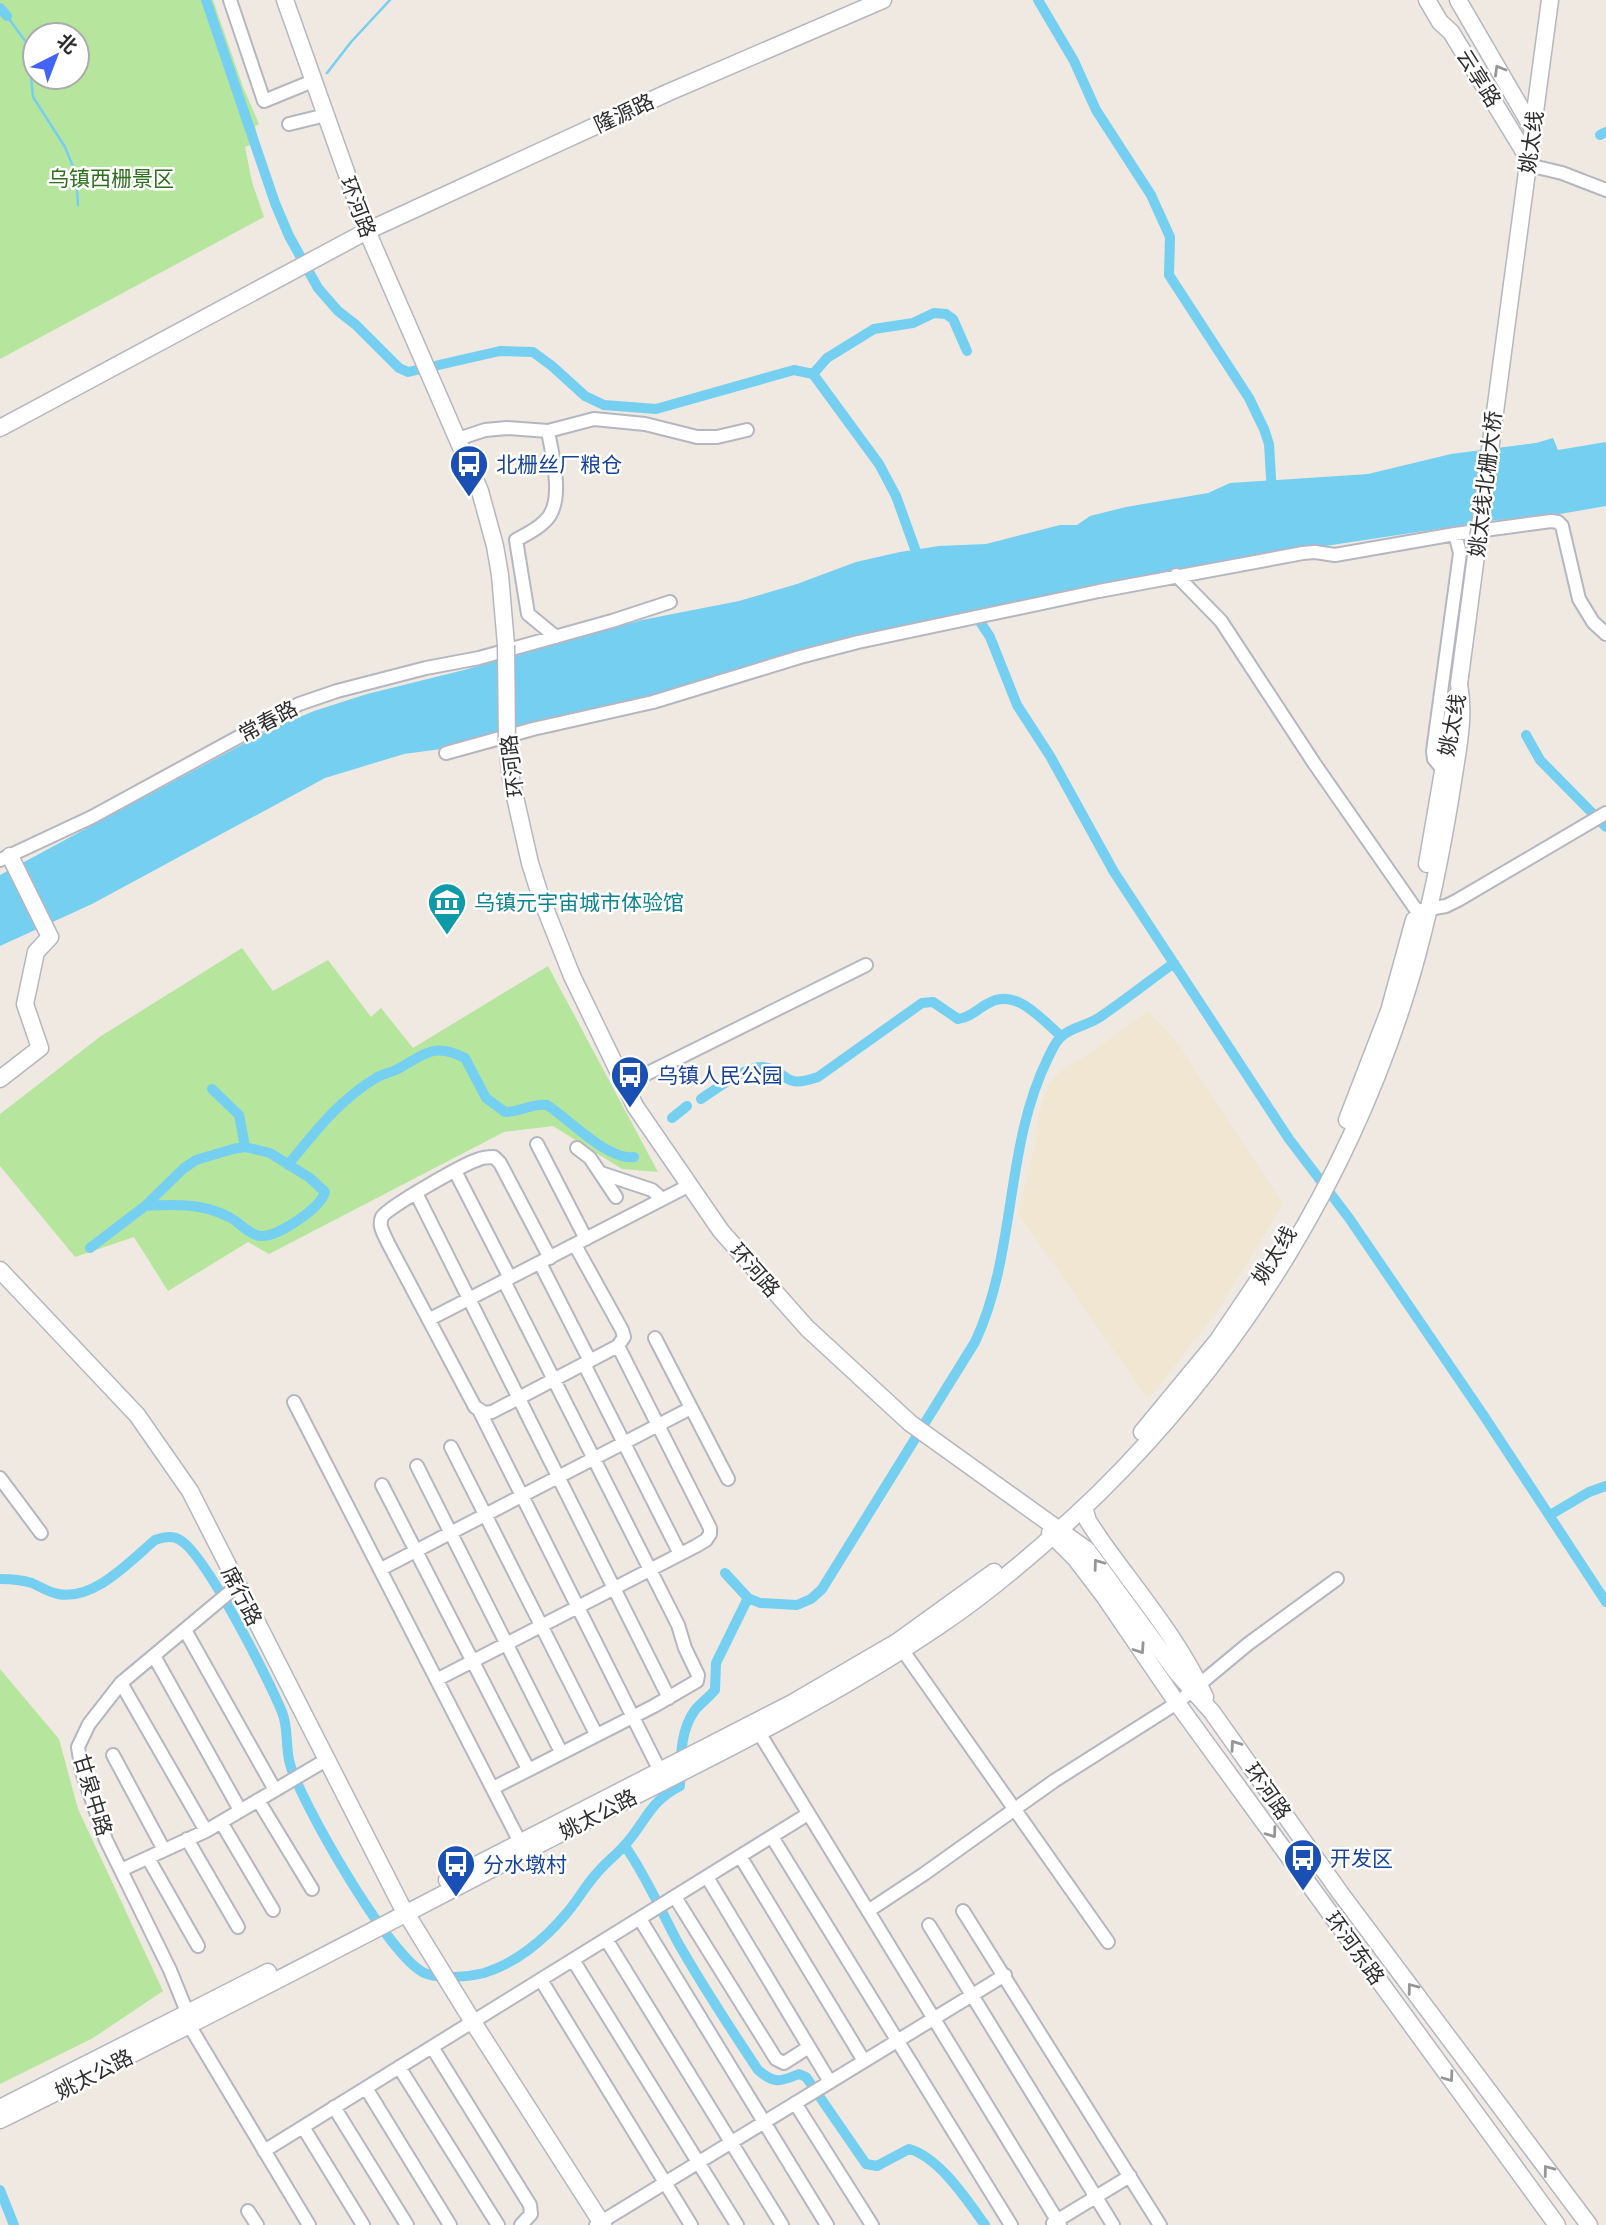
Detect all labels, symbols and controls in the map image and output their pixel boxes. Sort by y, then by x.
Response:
north arrow [21,21,91,91]
text: 北 [53,29,82,58]
street label: 云享路 [1452,45,1506,111]
one-way arrow [1494,64,1507,77]
street label: 隆源路 [590,88,658,138]
street label: 姚太线 [1514,109,1548,175]
park label: 乌镇西栅景区 [48,166,174,191]
street label: 环河路 [335,173,381,241]
street label: 姚太线北栅大桥 [1464,410,1506,558]
bus stop icon: 北栅丝厂粮仓 [448,443,490,498]
place label: 北栅丝厂粮仓 [496,452,622,477]
street label: 姚太线 [1434,692,1470,758]
street label: 常春路 [234,695,302,747]
street label: 环河路 [496,733,528,799]
museum icon: 乌镇元宇宙城市体验馆 [426,881,468,936]
place label: 乌镇元宇宙城市体验馆 [474,890,684,915]
bus stop icon: 乌镇人民公园 [609,1054,651,1109]
place label: 乌镇人民公园 [657,1063,783,1088]
street label: 姚太线 [1247,1222,1301,1288]
street label: 环河路 [725,1238,785,1302]
one-way arrow [1093,1559,1106,1572]
street label: 席行路 [217,1562,267,1630]
one-way arrow [1131,1641,1144,1654]
one-way arrow [1231,1740,1243,1753]
street label: 甘泉中路 [69,1751,117,1839]
street label: 环河路 [1240,1758,1296,1824]
street label: 姚太公路 [555,1784,641,1844]
one-way arrow [1264,1826,1277,1838]
bus stop icon: 开发区 [1282,1837,1324,1892]
bus stop icon: 分水墩村 [435,1843,477,1898]
place label: 开发区 [1330,1846,1393,1871]
place label: 分水墩村 [483,1852,567,1877]
street label: 环河东路 [1320,1907,1390,1989]
one-way arrow [1408,1984,1420,1996]
street label: 姚太公路 [51,2044,137,2104]
one-way arrow [1441,2069,1453,2082]
one-way arrow [1544,2166,1557,2178]

